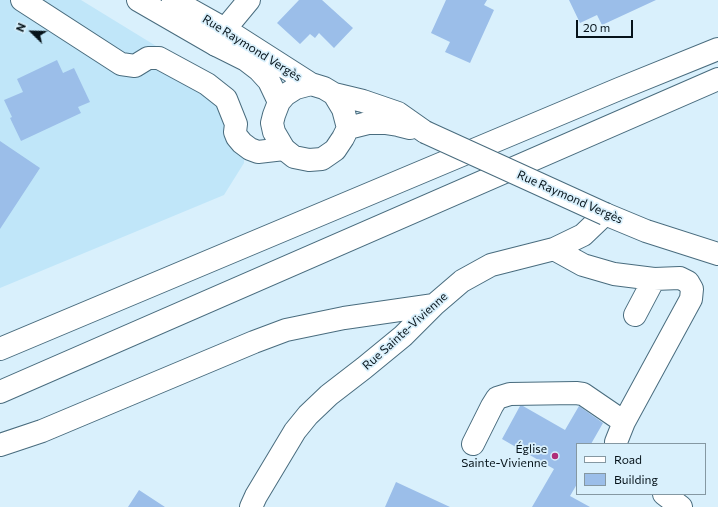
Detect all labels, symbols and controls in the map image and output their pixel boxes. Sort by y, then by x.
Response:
north arrow [12,12,52,52]
street label: Rue Raymond Vergès [200,12,304,84]
scale bar [578,12,635,38]
text: 20 m [583,20,610,34]
text: N [13,21,28,33]
street label: Rue Raymond Vergès [515,167,625,227]
street label: Rue Sainte-Vivienne [360,289,450,373]
place label: Église Sainte-Vivienne [461,442,547,470]
legend [576,443,706,495]
marker: Église Sainte-Vivienne [550,451,560,461]
text: Road [614,452,642,466]
text: Building [614,472,658,486]

